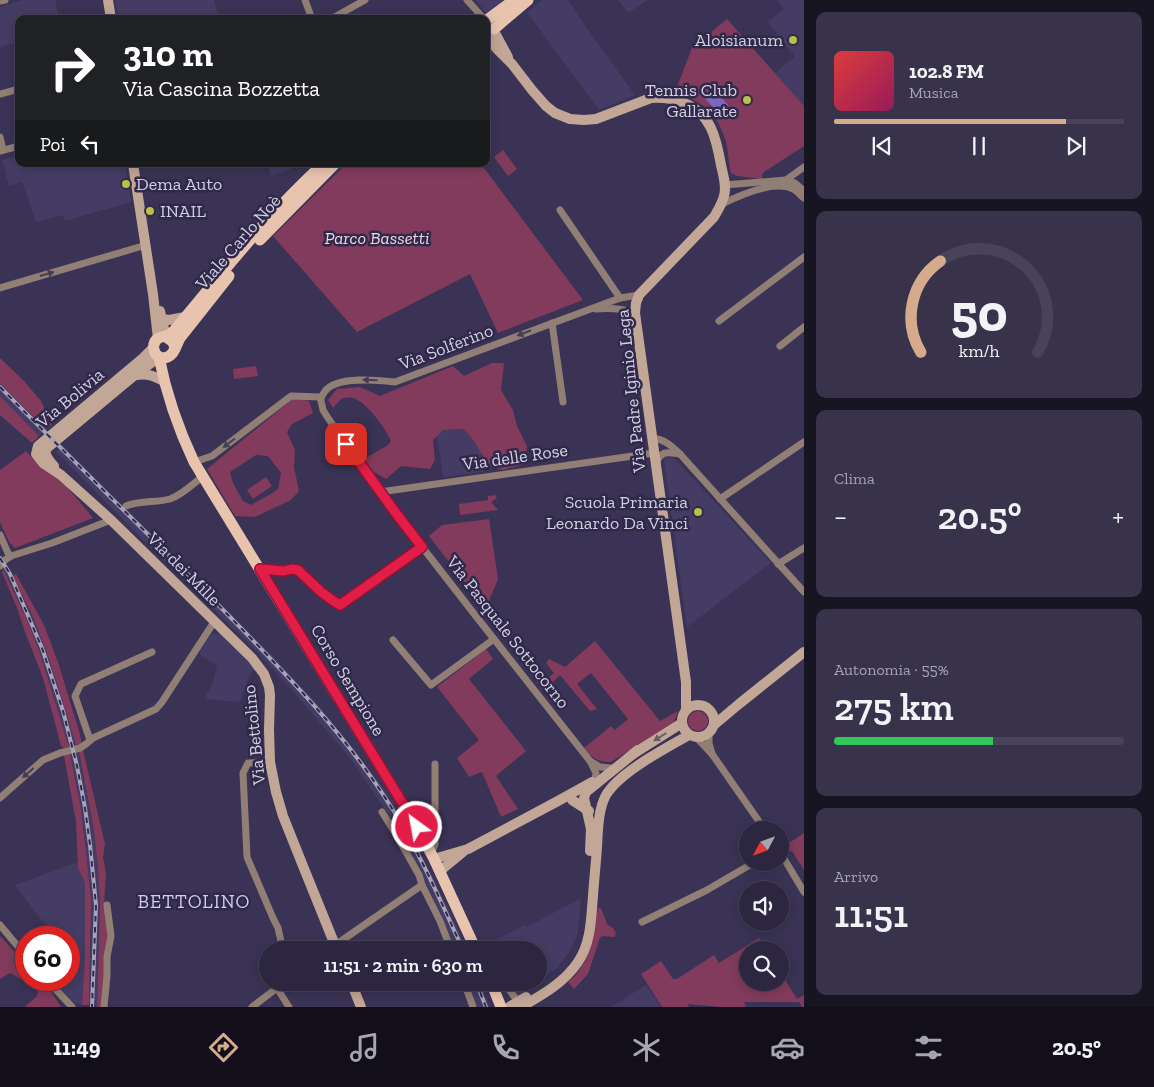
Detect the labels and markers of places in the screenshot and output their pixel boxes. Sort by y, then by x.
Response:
place label: Aloisianum [695,29,783,51]
marker: Aloisianum [787,34,799,46]
place label: Tennis Club Gallarate [645,79,737,122]
marker: Tennis Club Gallarate [741,94,753,106]
place label: Dema Auto [136,173,222,195]
marker: Dema Auto [120,178,132,190]
place label: INAIL [160,200,206,222]
marker: INAIL [144,205,156,217]
pin [325,423,367,465]
place label: Scuola Primaria Leonardo Da Vinci [546,491,688,534]
marker: Scuola Primaria Leonardo Da Vinci [692,506,704,518]

